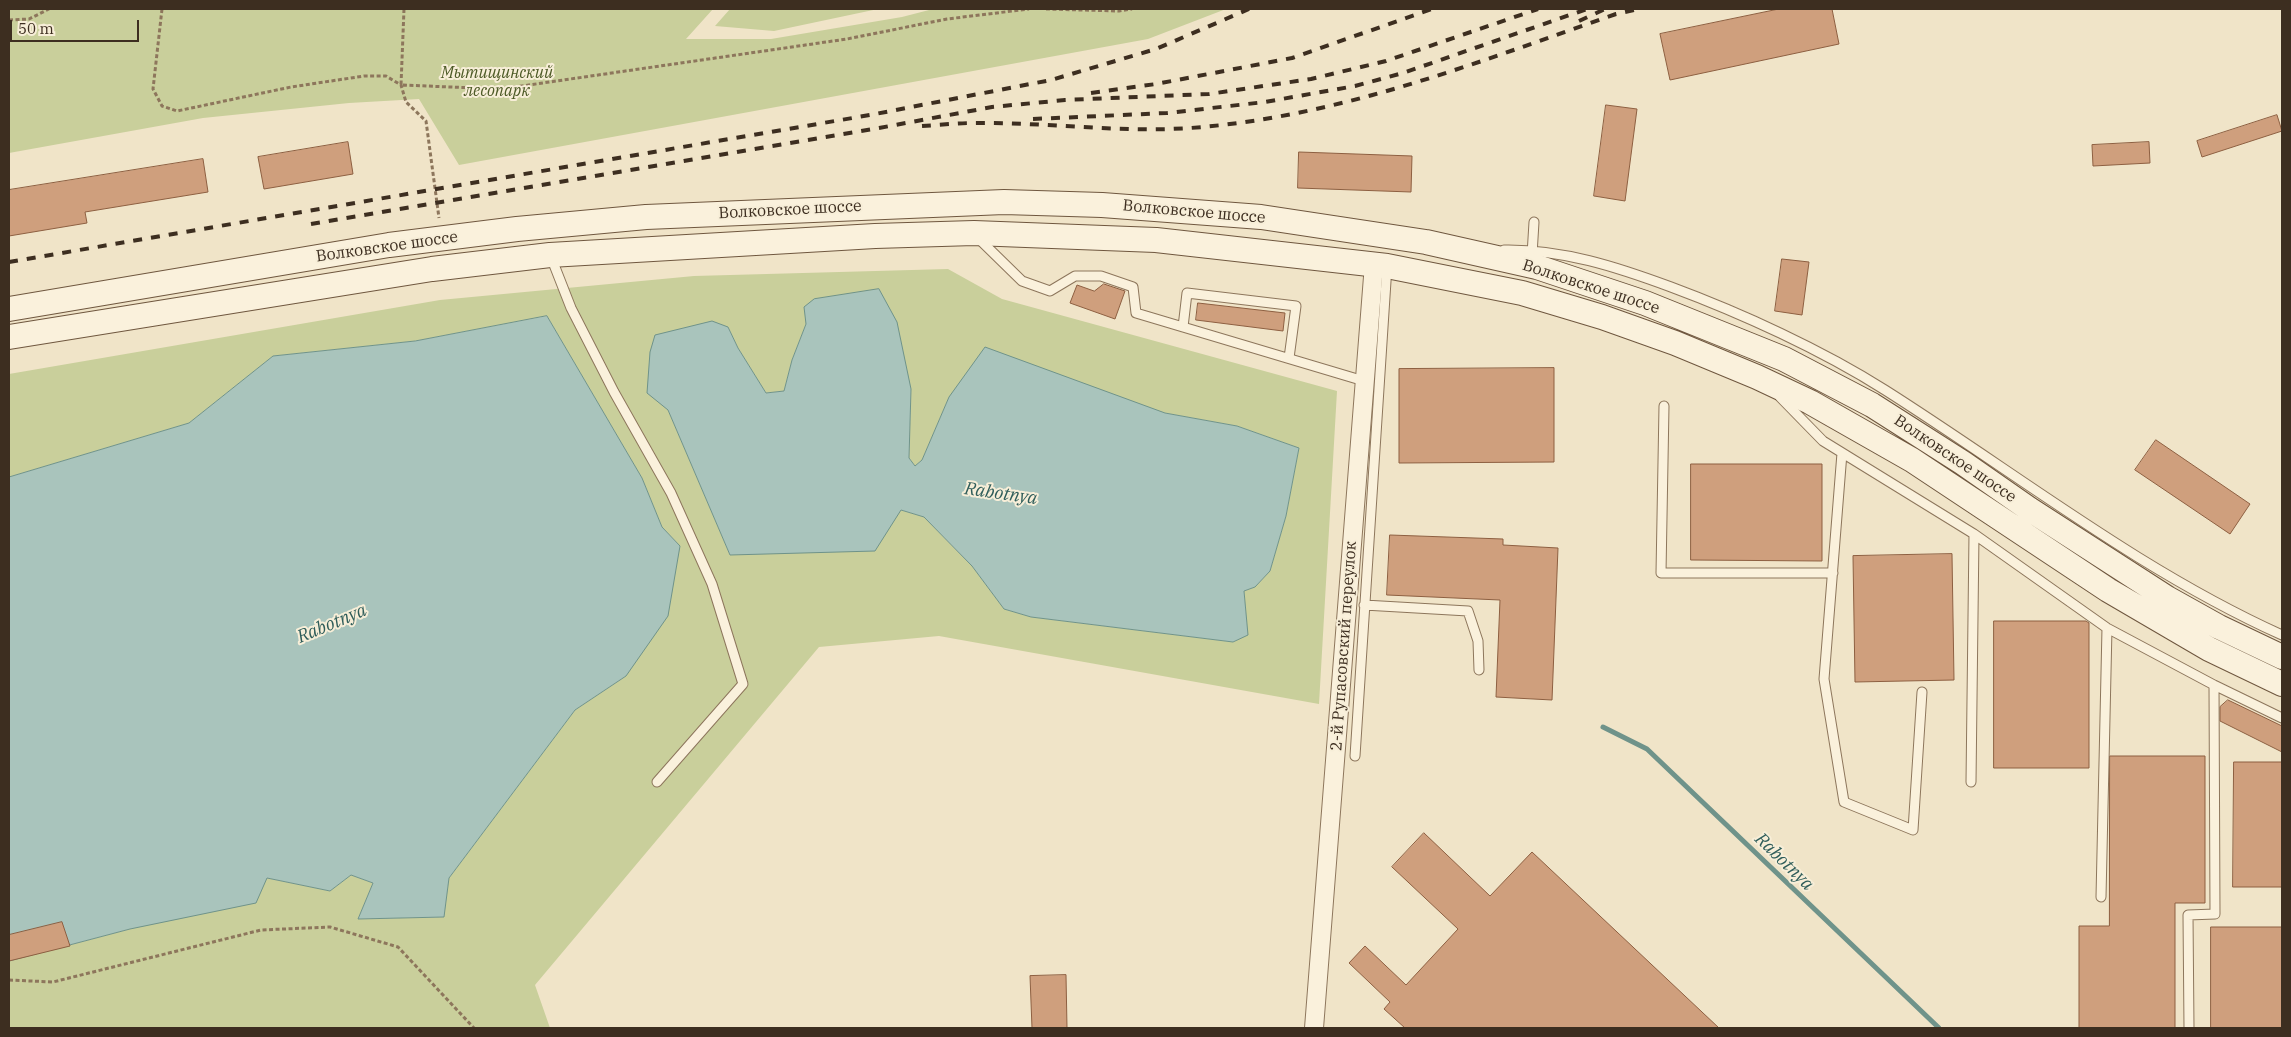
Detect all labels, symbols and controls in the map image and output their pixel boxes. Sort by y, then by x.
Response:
scale bar [12,10,141,42]
text: 50 m [18,19,54,38]
park label: Мытищинский лесопарк [441,63,553,101]
street label: Волковское шоссе [1122,196,1266,228]
street label: Волковское шоссе [718,197,862,223]
street label: Волковское шоссе [315,228,459,266]
street label: Волковское шоссе [1520,256,1662,318]
street label: Волковское шоссе [1890,411,2020,507]
water label: Rabotnya [963,478,1039,510]
street label: 2-й Рупасовский переулок [1327,540,1361,752]
water label: Rabotnya [294,600,370,648]
water label: Rabotnya [1750,829,1818,895]

